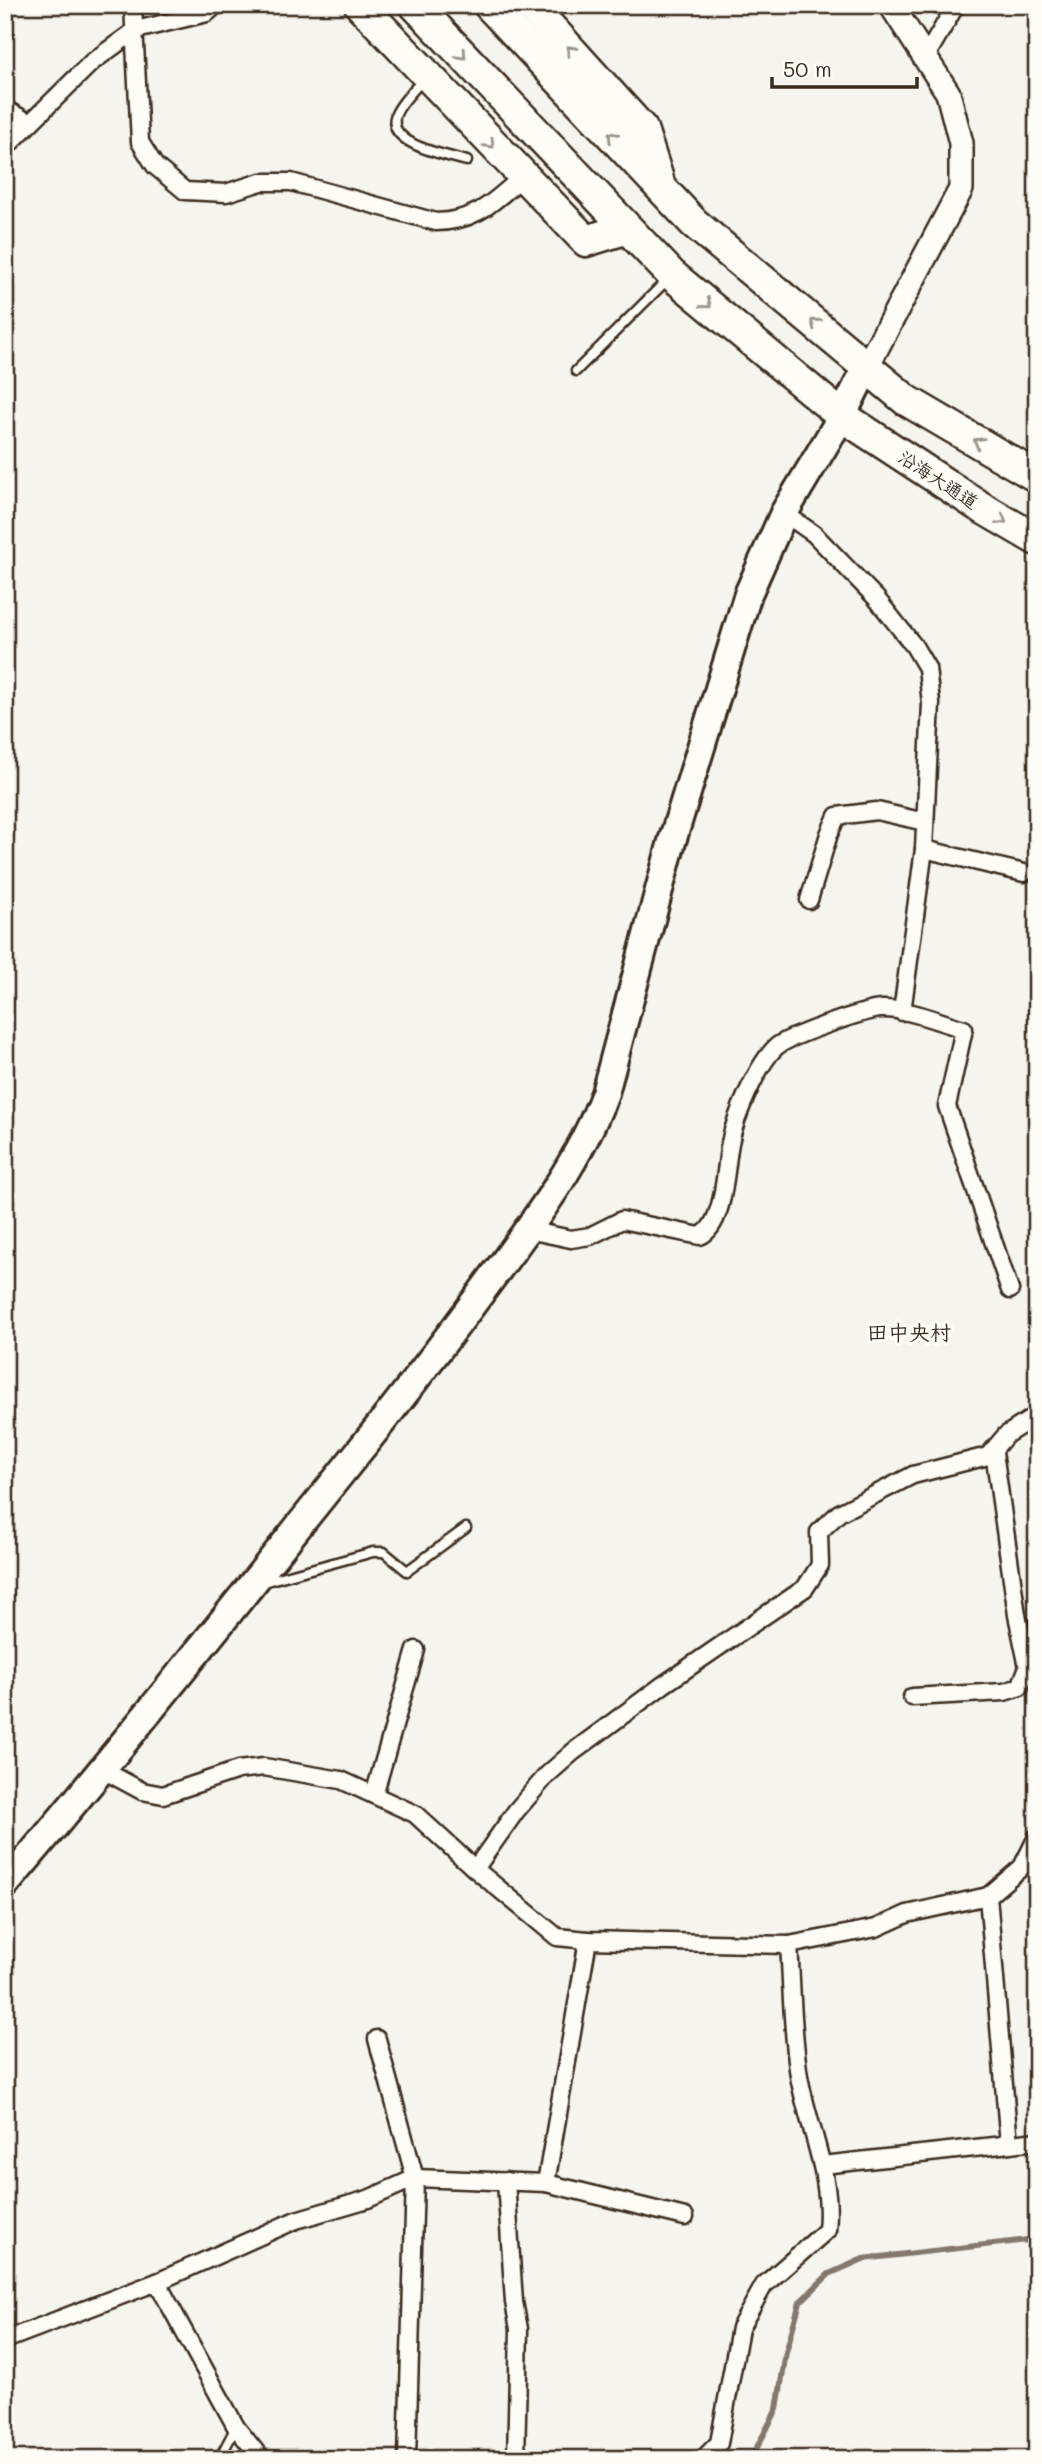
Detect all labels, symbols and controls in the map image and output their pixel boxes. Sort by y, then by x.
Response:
one-way arrow [567,45,579,58]
scale bar [772,46,918,90]
one-way arrow [453,47,466,60]
text: 50 m [783,55,832,82]
one-way arrow [607,131,620,144]
one-way arrow [482,136,495,149]
one-way arrow [698,296,711,308]
one-way arrow [810,318,822,331]
one-way arrow [973,437,986,450]
street label: 沿海大通道 [894,445,983,514]
one-way arrow [995,512,1008,525]
district label: 田中央村 [867,1318,951,1345]

